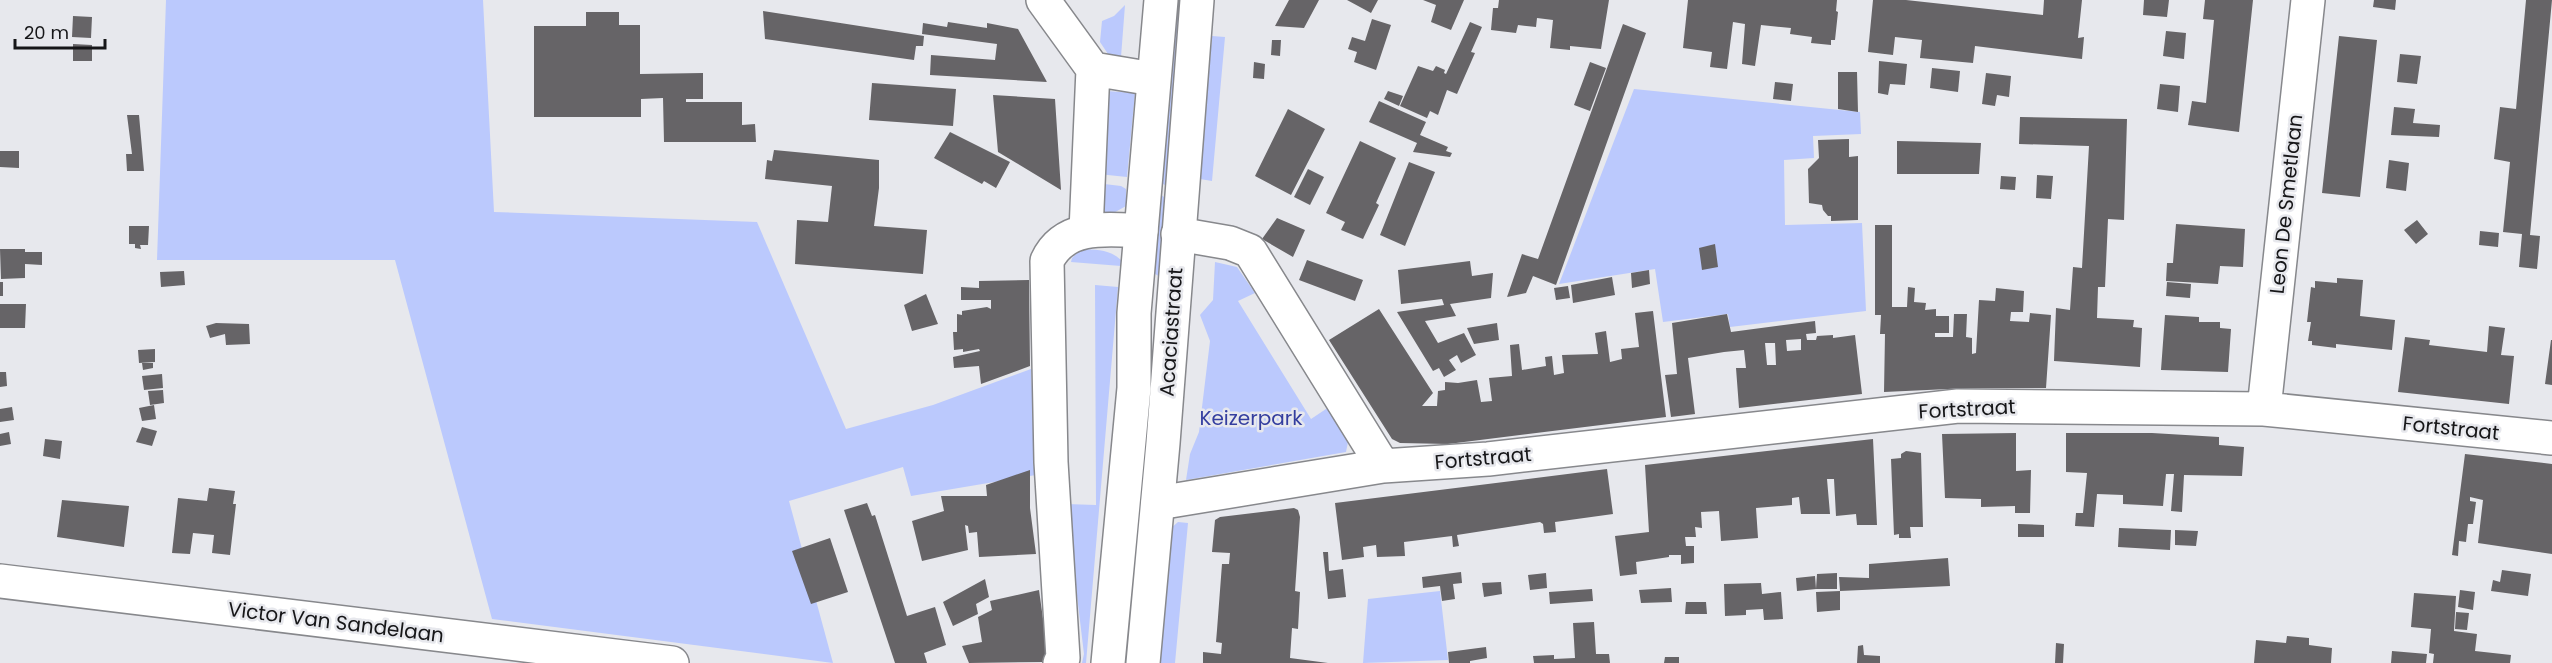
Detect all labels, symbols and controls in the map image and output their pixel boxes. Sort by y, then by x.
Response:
scale bar [15,12,105,50]
text: 20 m [24,20,69,45]
street label: Leon De Smetlaan [2263,113,2309,295]
street label: Acaciastraat [1153,267,1189,397]
street label: Fortstraat [1918,392,2016,426]
park label: Keizerpark [1199,404,1303,432]
street label: Fortstraat [2401,409,2501,447]
street label: Fortstraat [1433,440,1533,476]
street label: Victor Van Sandelaan [226,595,446,649]

